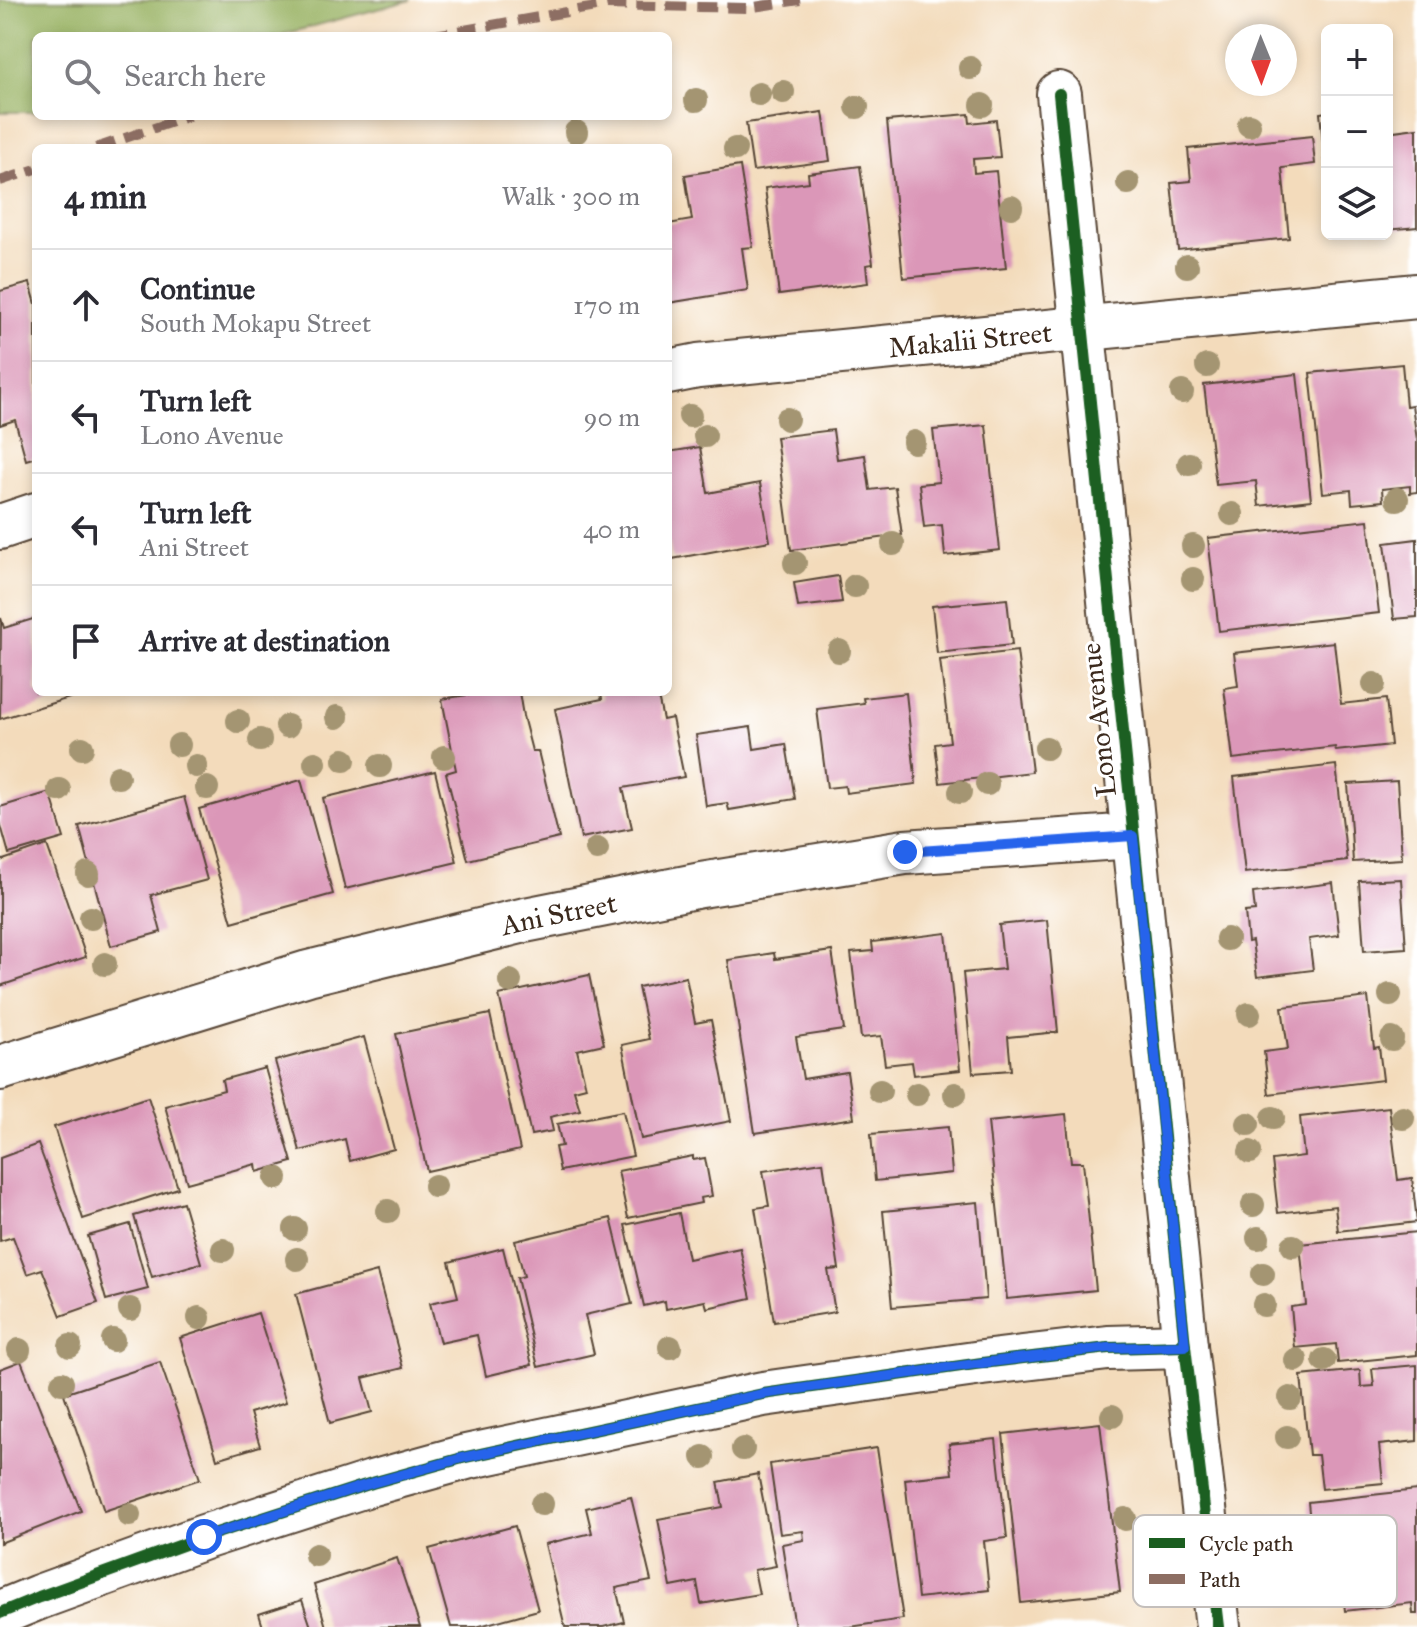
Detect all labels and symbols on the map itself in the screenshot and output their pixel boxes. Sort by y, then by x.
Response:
north arrow [1225,24,1297,96]
street label: Makalii Street [887,315,1054,365]
street label: Lono Avenue [1073,641,1124,799]
route end [887,834,923,870]
street label: Ani Street [496,885,620,944]
legend [1133,1515,1397,1607]
route start [186,1519,222,1555]
text: Cycle path [1199,1530,1294,1557]
text: Path [1199,1566,1241,1593]

